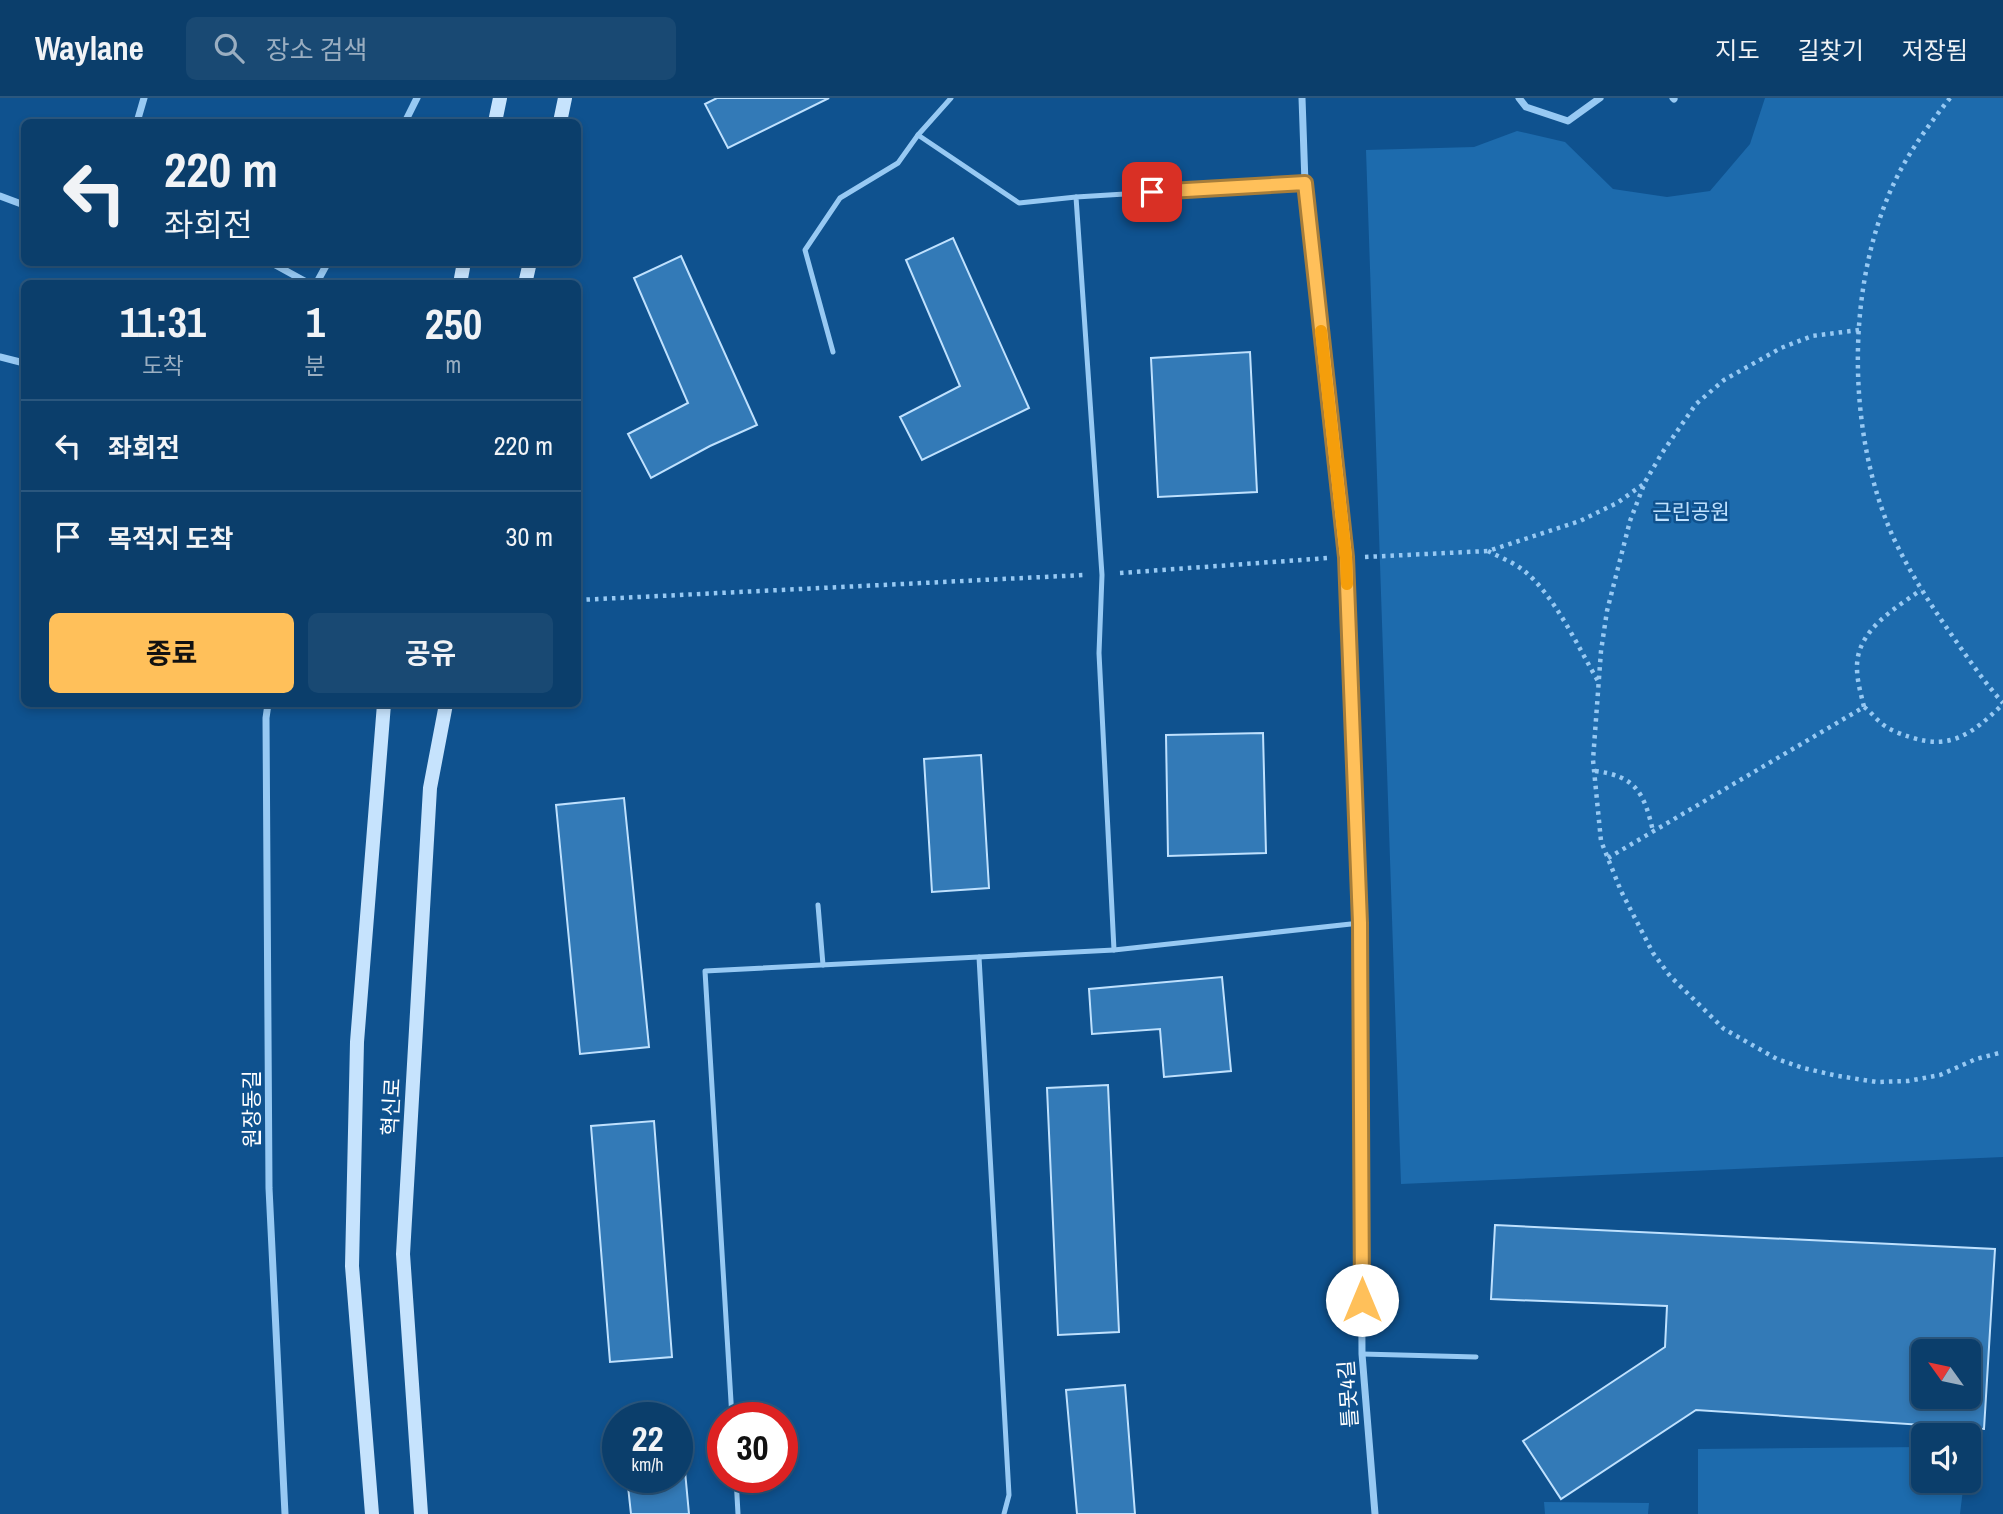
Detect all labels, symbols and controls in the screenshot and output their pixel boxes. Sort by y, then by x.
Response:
search box [186,17,676,80]
text: Waylane [35,26,144,70]
icon: search [210,29,248,67]
text: 장소 검색 [266,32,367,67]
text: 지도 [1715,34,1760,66]
text: 길찾기 [1798,34,1864,66]
text: 저장됨 [1902,34,1968,66]
text: 220 m [164,136,278,202]
icon: left [49,147,140,238]
pin [1122,162,1182,222]
icon: arrive [1133,173,1171,211]
text: 좌회전 [164,203,252,246]
text: 11:31 [120,294,206,350]
text: 1 [306,294,325,350]
text: 250 [425,296,482,352]
text: m [446,349,461,380]
text: 도착 [142,350,184,381]
text: 분 [305,350,326,381]
icon: left [49,427,87,465]
text: 220 m [494,428,553,463]
text: 좌회전 [108,430,180,465]
park label: 근린공원 [1652,497,1730,526]
icon: arrive [49,518,87,556]
text: 30 m [506,519,553,554]
text: 목적지 도착 [108,521,234,556]
button: 종료 [49,613,294,693]
button: 공유 [308,613,553,693]
street label: 원장동길 [237,1070,266,1148]
street label: 혁신로 [375,1077,407,1137]
position arrow [1325,1263,1399,1337]
north arrow [1911,1339,1981,1409]
map controls [1911,1339,1981,1493]
street label: 틀못4길 [1331,1359,1365,1429]
speed limit sign: 30 [707,1402,798,1493]
text: 22 [632,1415,663,1462]
button: sound [1911,1423,1981,1493]
text: km/h [632,1452,664,1477]

